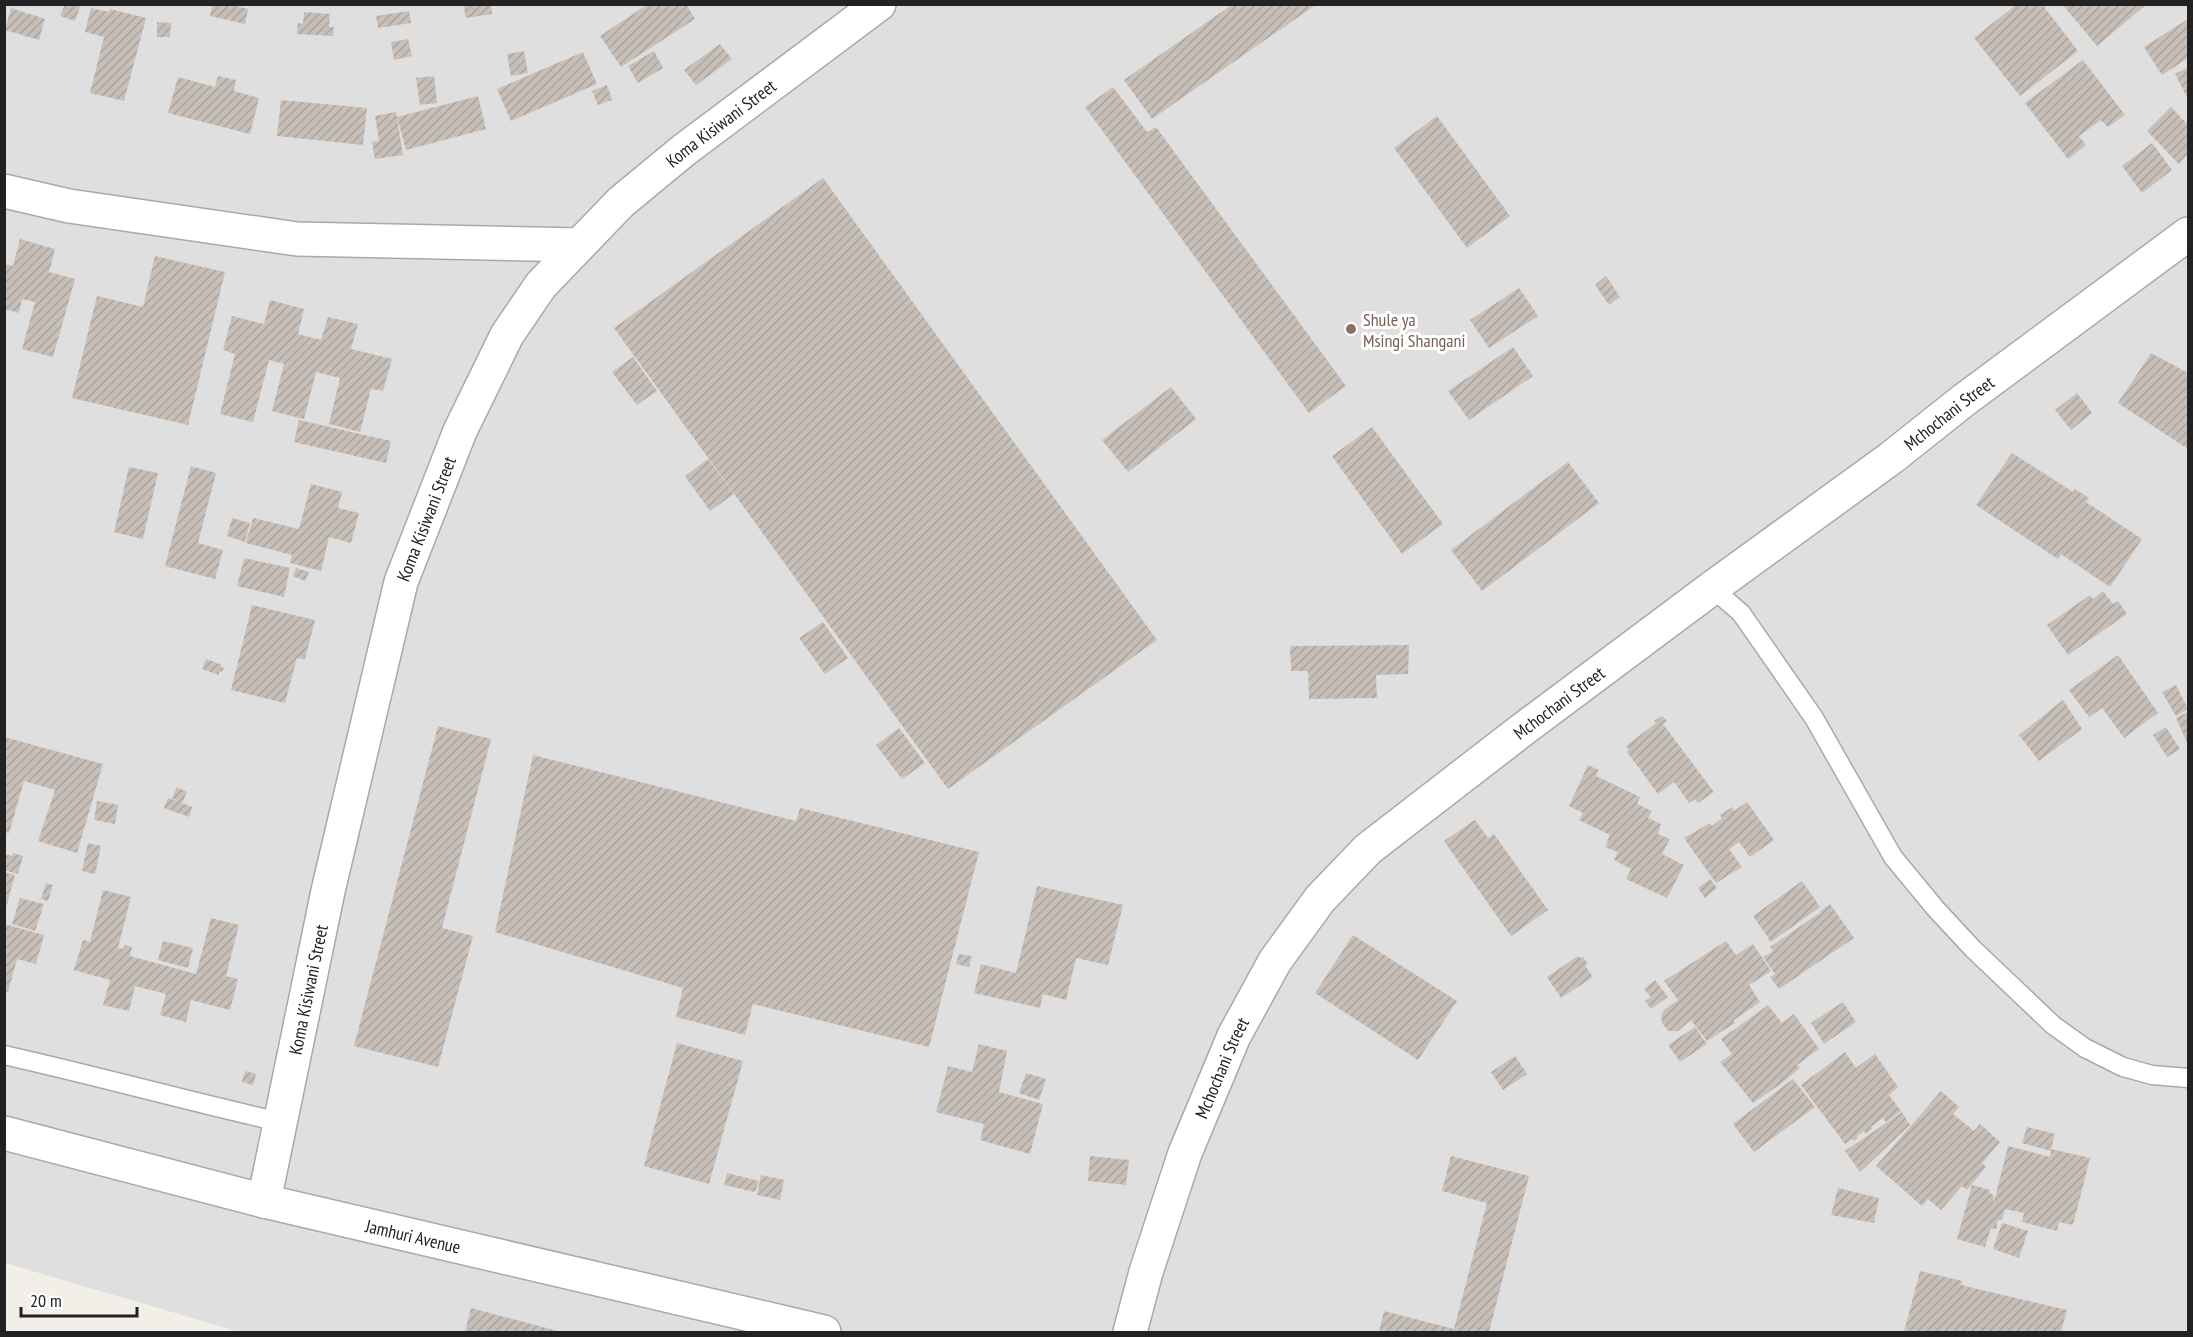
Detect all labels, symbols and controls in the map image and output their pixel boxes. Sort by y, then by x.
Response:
street label: Koma Kisiwani Street [661,74,780,172]
place label: Shule ya Msingi Shangani [1363,308,1465,352]
marker: Shule ya Msingi Shangani [1344,322,1358,336]
street label: Mchochani Street [1899,370,1998,455]
street label: Koma Kisiwani Street [391,453,461,584]
street label: Mchochani Street [1508,661,1609,744]
street label: Koma Kisiwani Street [283,922,332,1057]
street label: Mchochani Street [1189,1013,1254,1122]
street label: Jamhuri Avenue [363,1213,463,1258]
scale bar [21,1280,136,1318]
text: 20 m [30,1289,62,1312]

